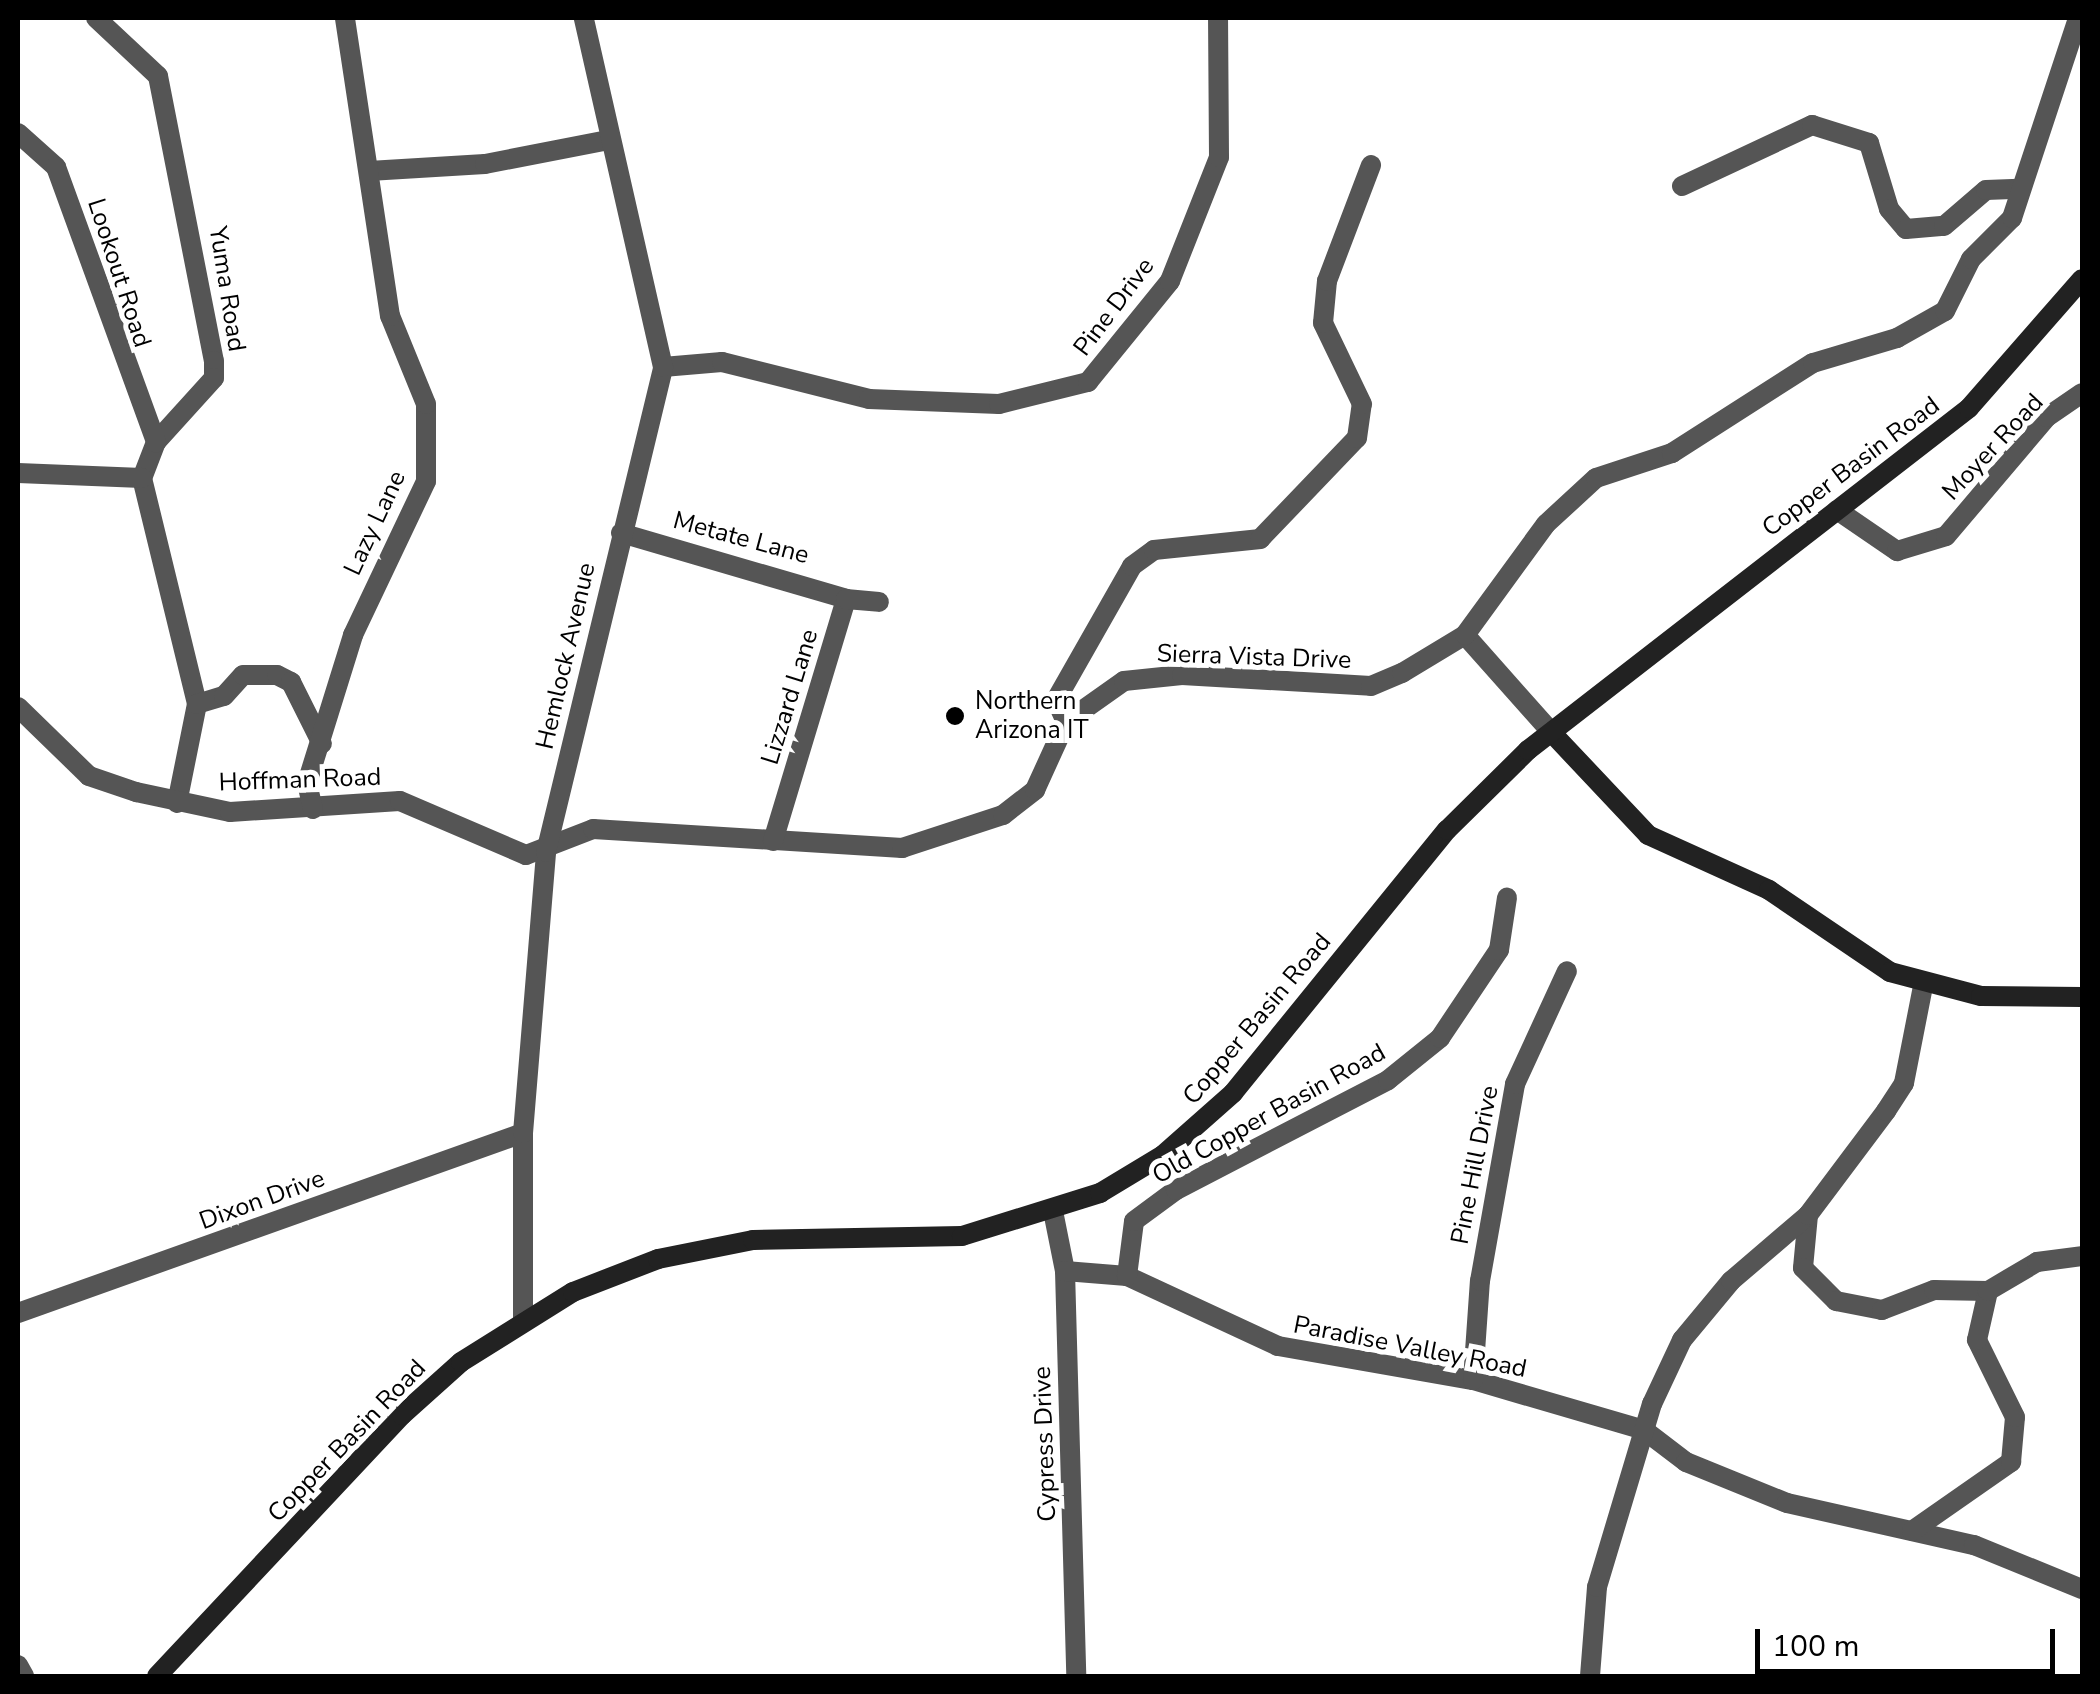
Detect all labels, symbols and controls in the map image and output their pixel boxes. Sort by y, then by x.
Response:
street label: Lookout Road [81,195,157,351]
street label: Yuma Road [202,224,252,354]
street label: Pine Drive [1067,252,1161,362]
street label: Moyer Road [1936,388,2050,506]
street label: Copper Basin Road [1756,390,1946,544]
street label: Lazy Lane [338,466,412,580]
street label: Metate Lane [670,505,812,571]
street label: Hemlock Avenue [530,560,602,752]
street label: Lizzard Lane [755,626,825,768]
street label: Sierra Vista Drive [1156,639,1352,675]
place label: Northern Arizona IT [975,687,1089,746]
marker: Northern Arizona IT [944,705,966,727]
street label: Hoffman Road [218,762,382,798]
street label: Copper Basin Road [1177,927,1337,1111]
street label: Old Copper Basin Road [1147,1037,1391,1191]
street label: Pine Hill Drive [1445,1083,1505,1247]
street label: Dixon Drive [195,1164,329,1236]
street label: Paradise Valley Road [1291,1310,1529,1384]
street label: Copper Basin Road [262,1353,432,1529]
street label: Cypress Drive [1027,1366,1063,1522]
scale bar [1760,1609,2060,1671]
text: 100 m [1772,1626,1859,1667]

